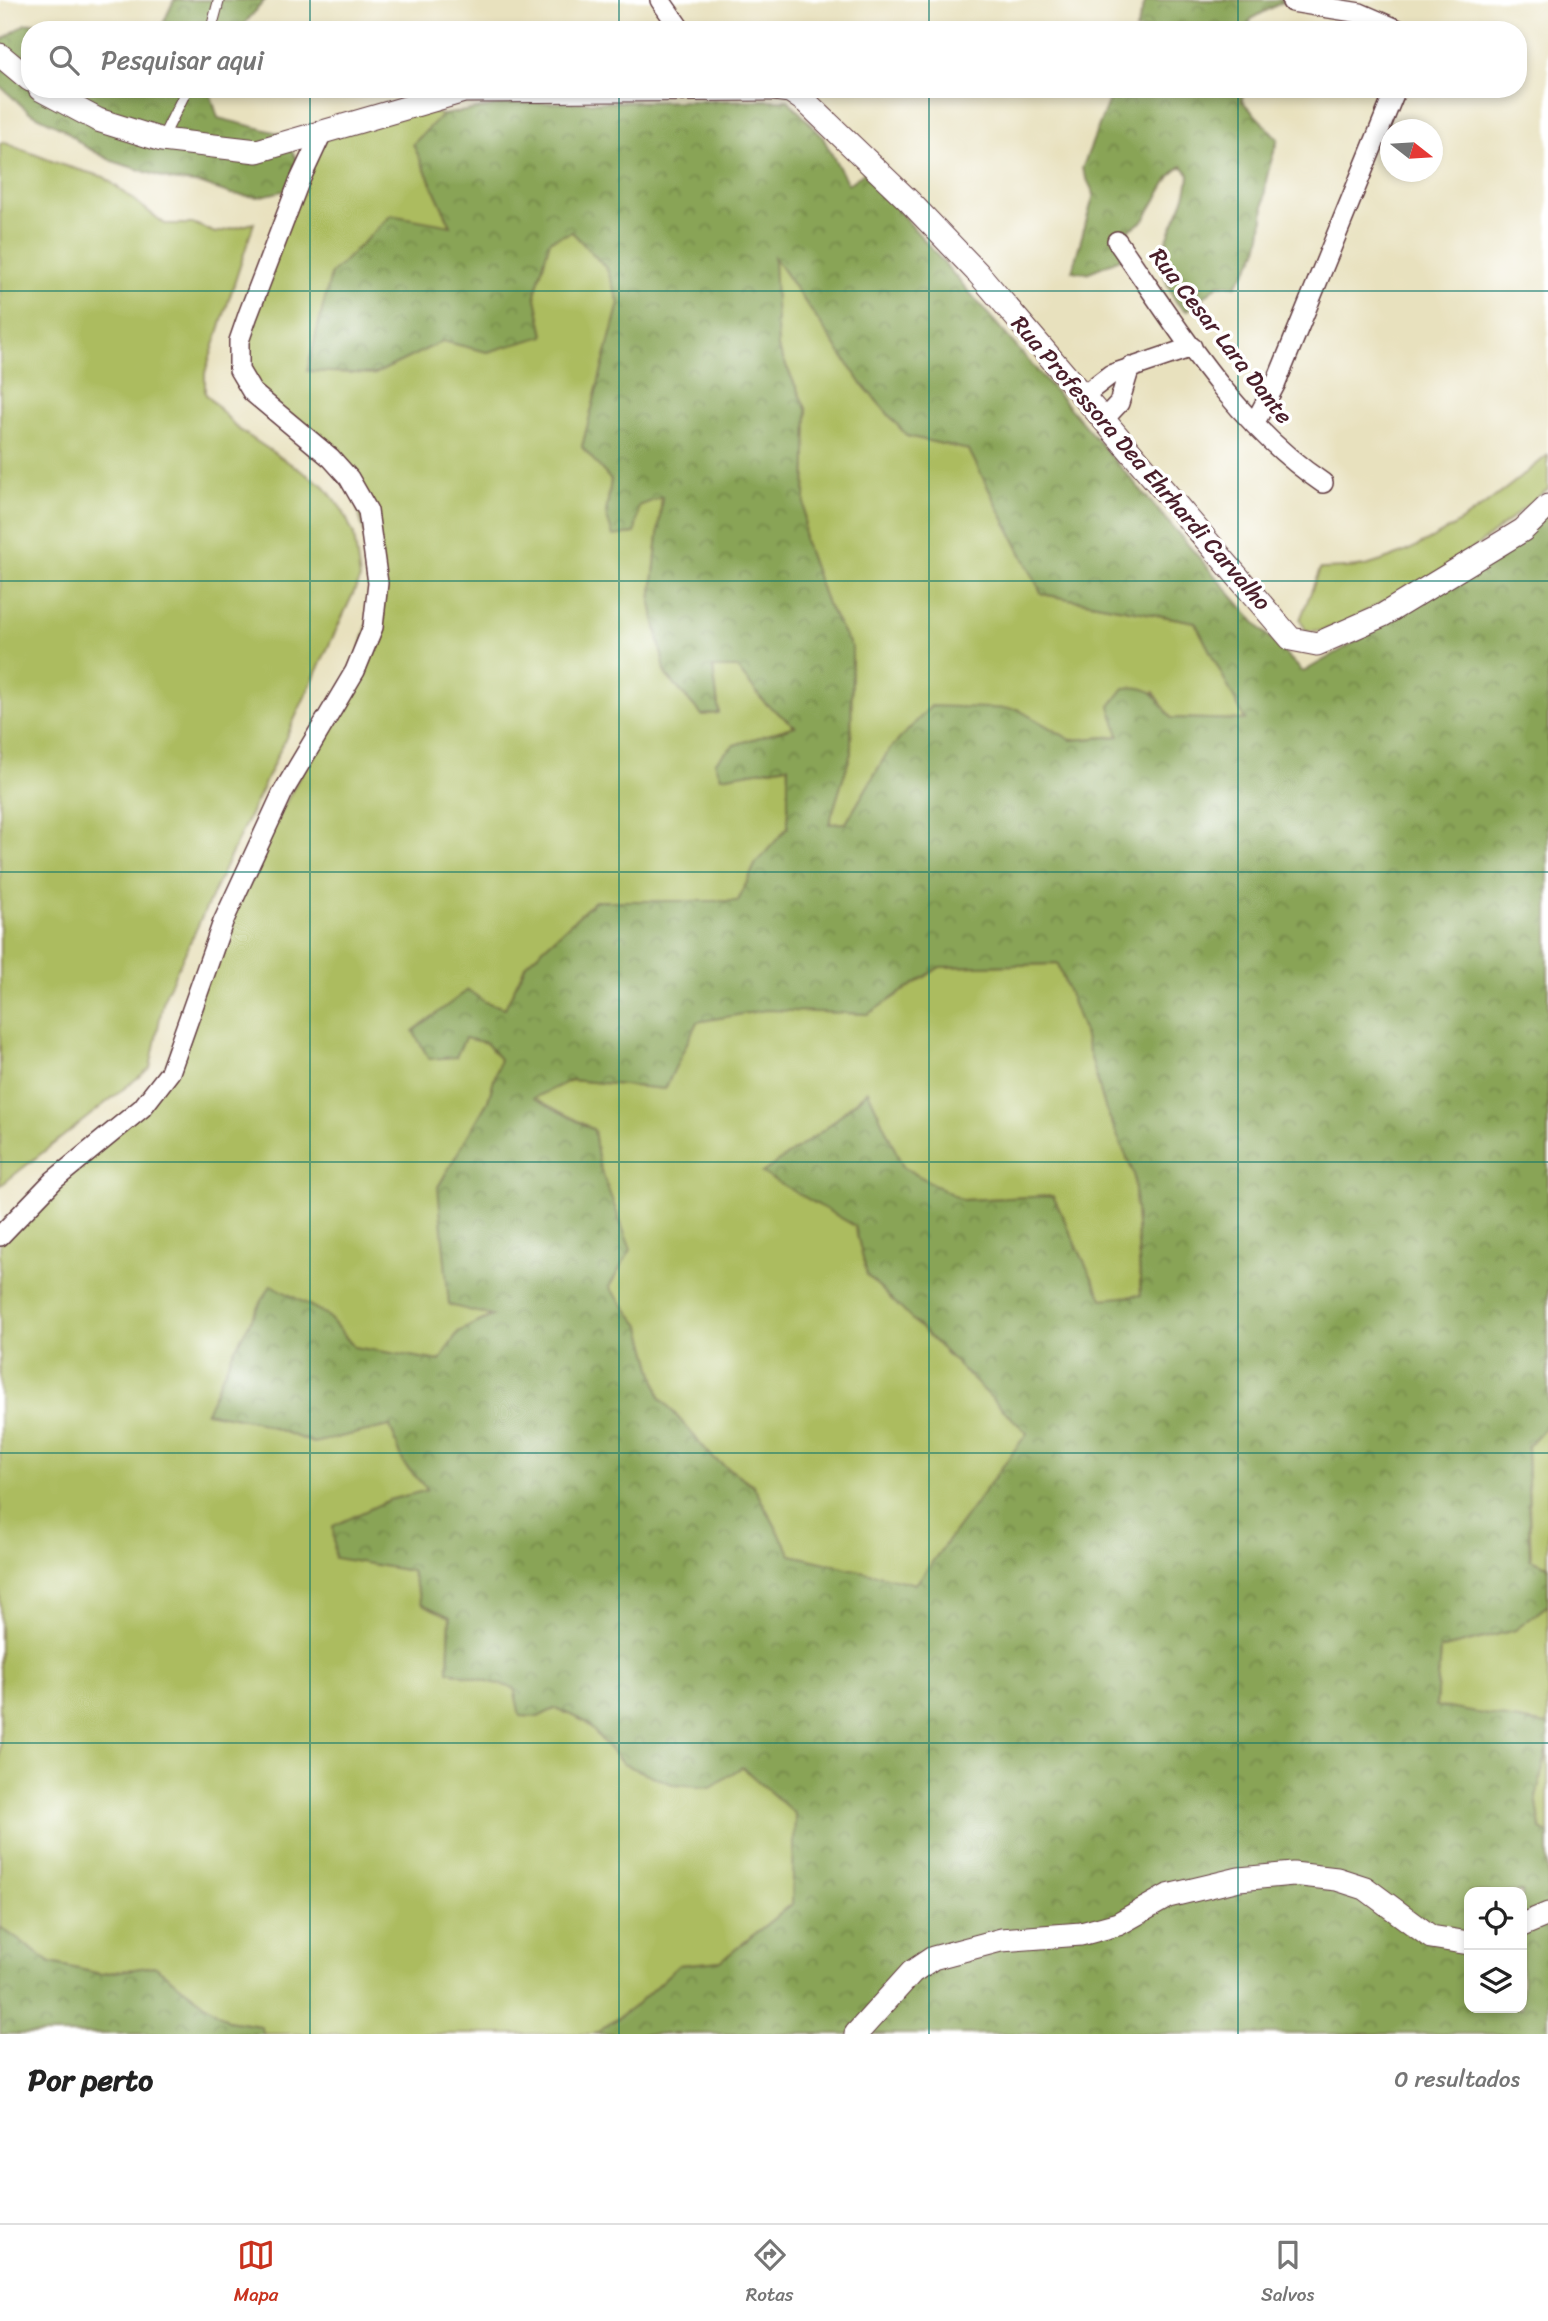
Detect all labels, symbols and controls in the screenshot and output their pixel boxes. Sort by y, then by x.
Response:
search box [21,21,1527,98]
text: Pesquisar aqui [101,37,264,83]
icon: search [45,41,83,79]
north arrow [1380,119,1443,182]
street label: Rua Cesar Lara Dante [1139,238,1304,434]
street label: Rua Professora Dea Ehrhardi Carvalho [1000,306,1282,621]
map controls [1464,1887,1527,2013]
button: locate [1464,1887,1527,1950]
button: layers [1464,1950,1527,2013]
text: Por perto [28,2053,153,2107]
text: 0 resultados [1394,2059,1520,2100]
tab: Mapa [234,2236,278,2311]
tab: Rotas [746,2236,794,2311]
tab: Salvos [1261,2236,1314,2311]

